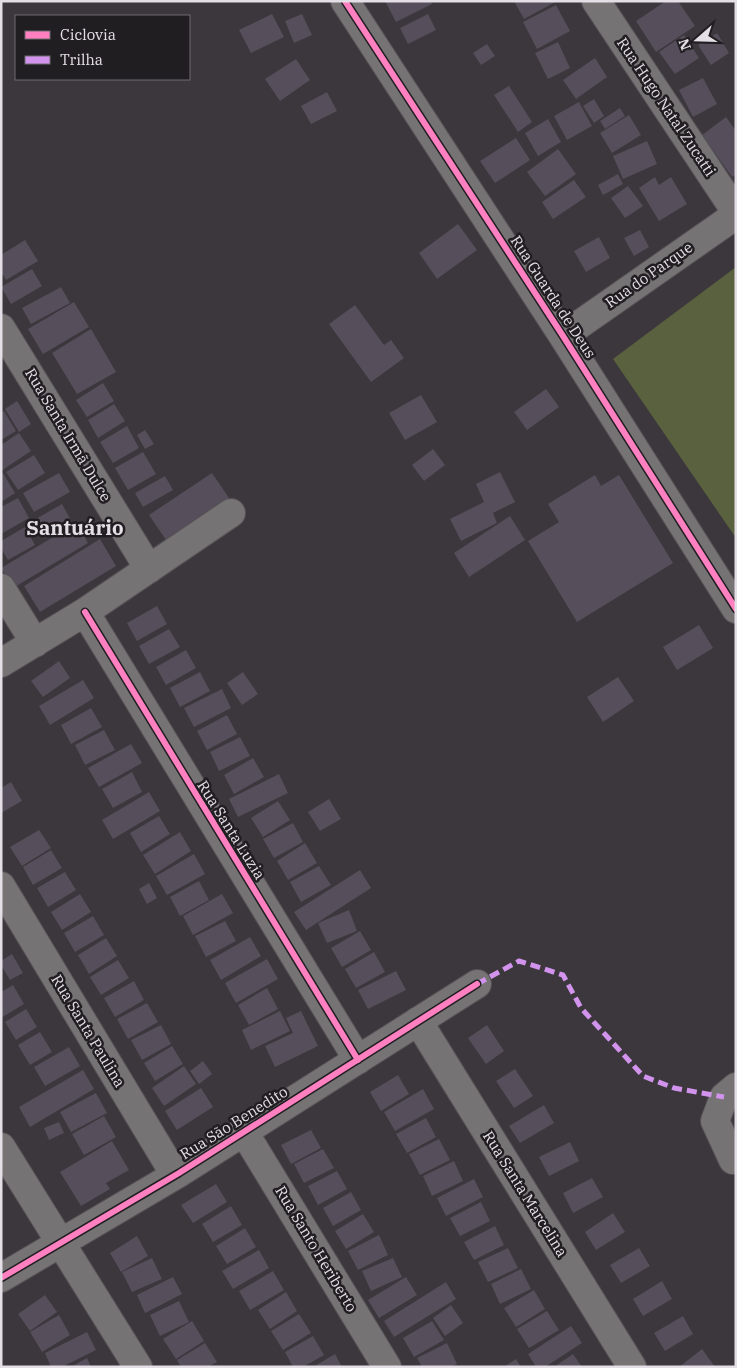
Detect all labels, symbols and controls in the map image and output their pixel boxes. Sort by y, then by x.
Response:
legend [15,15,190,80]
north arrow [672,15,722,65]
text: Ciclovia [60,25,116,44]
street label: Rua Hugo Natal Zucatti [613,34,719,180]
text: Trilha [60,50,103,69]
street label: Rua Guarda de Deus [507,232,600,362]
street label: Rua do Parque [601,237,696,312]
street label: Rua Santa Irmã Dulce [21,365,116,505]
district label: Santuário [26,514,124,541]
street label: Rua Santa Luzia [193,777,269,883]
street label: Rua Santa Paulina [47,971,130,1091]
street label: Rua São Benedito [176,1082,291,1163]
street label: Rua Santa Marcelina [479,1127,572,1260]
street label: Rua Santo Heriberto [271,1182,362,1315]

